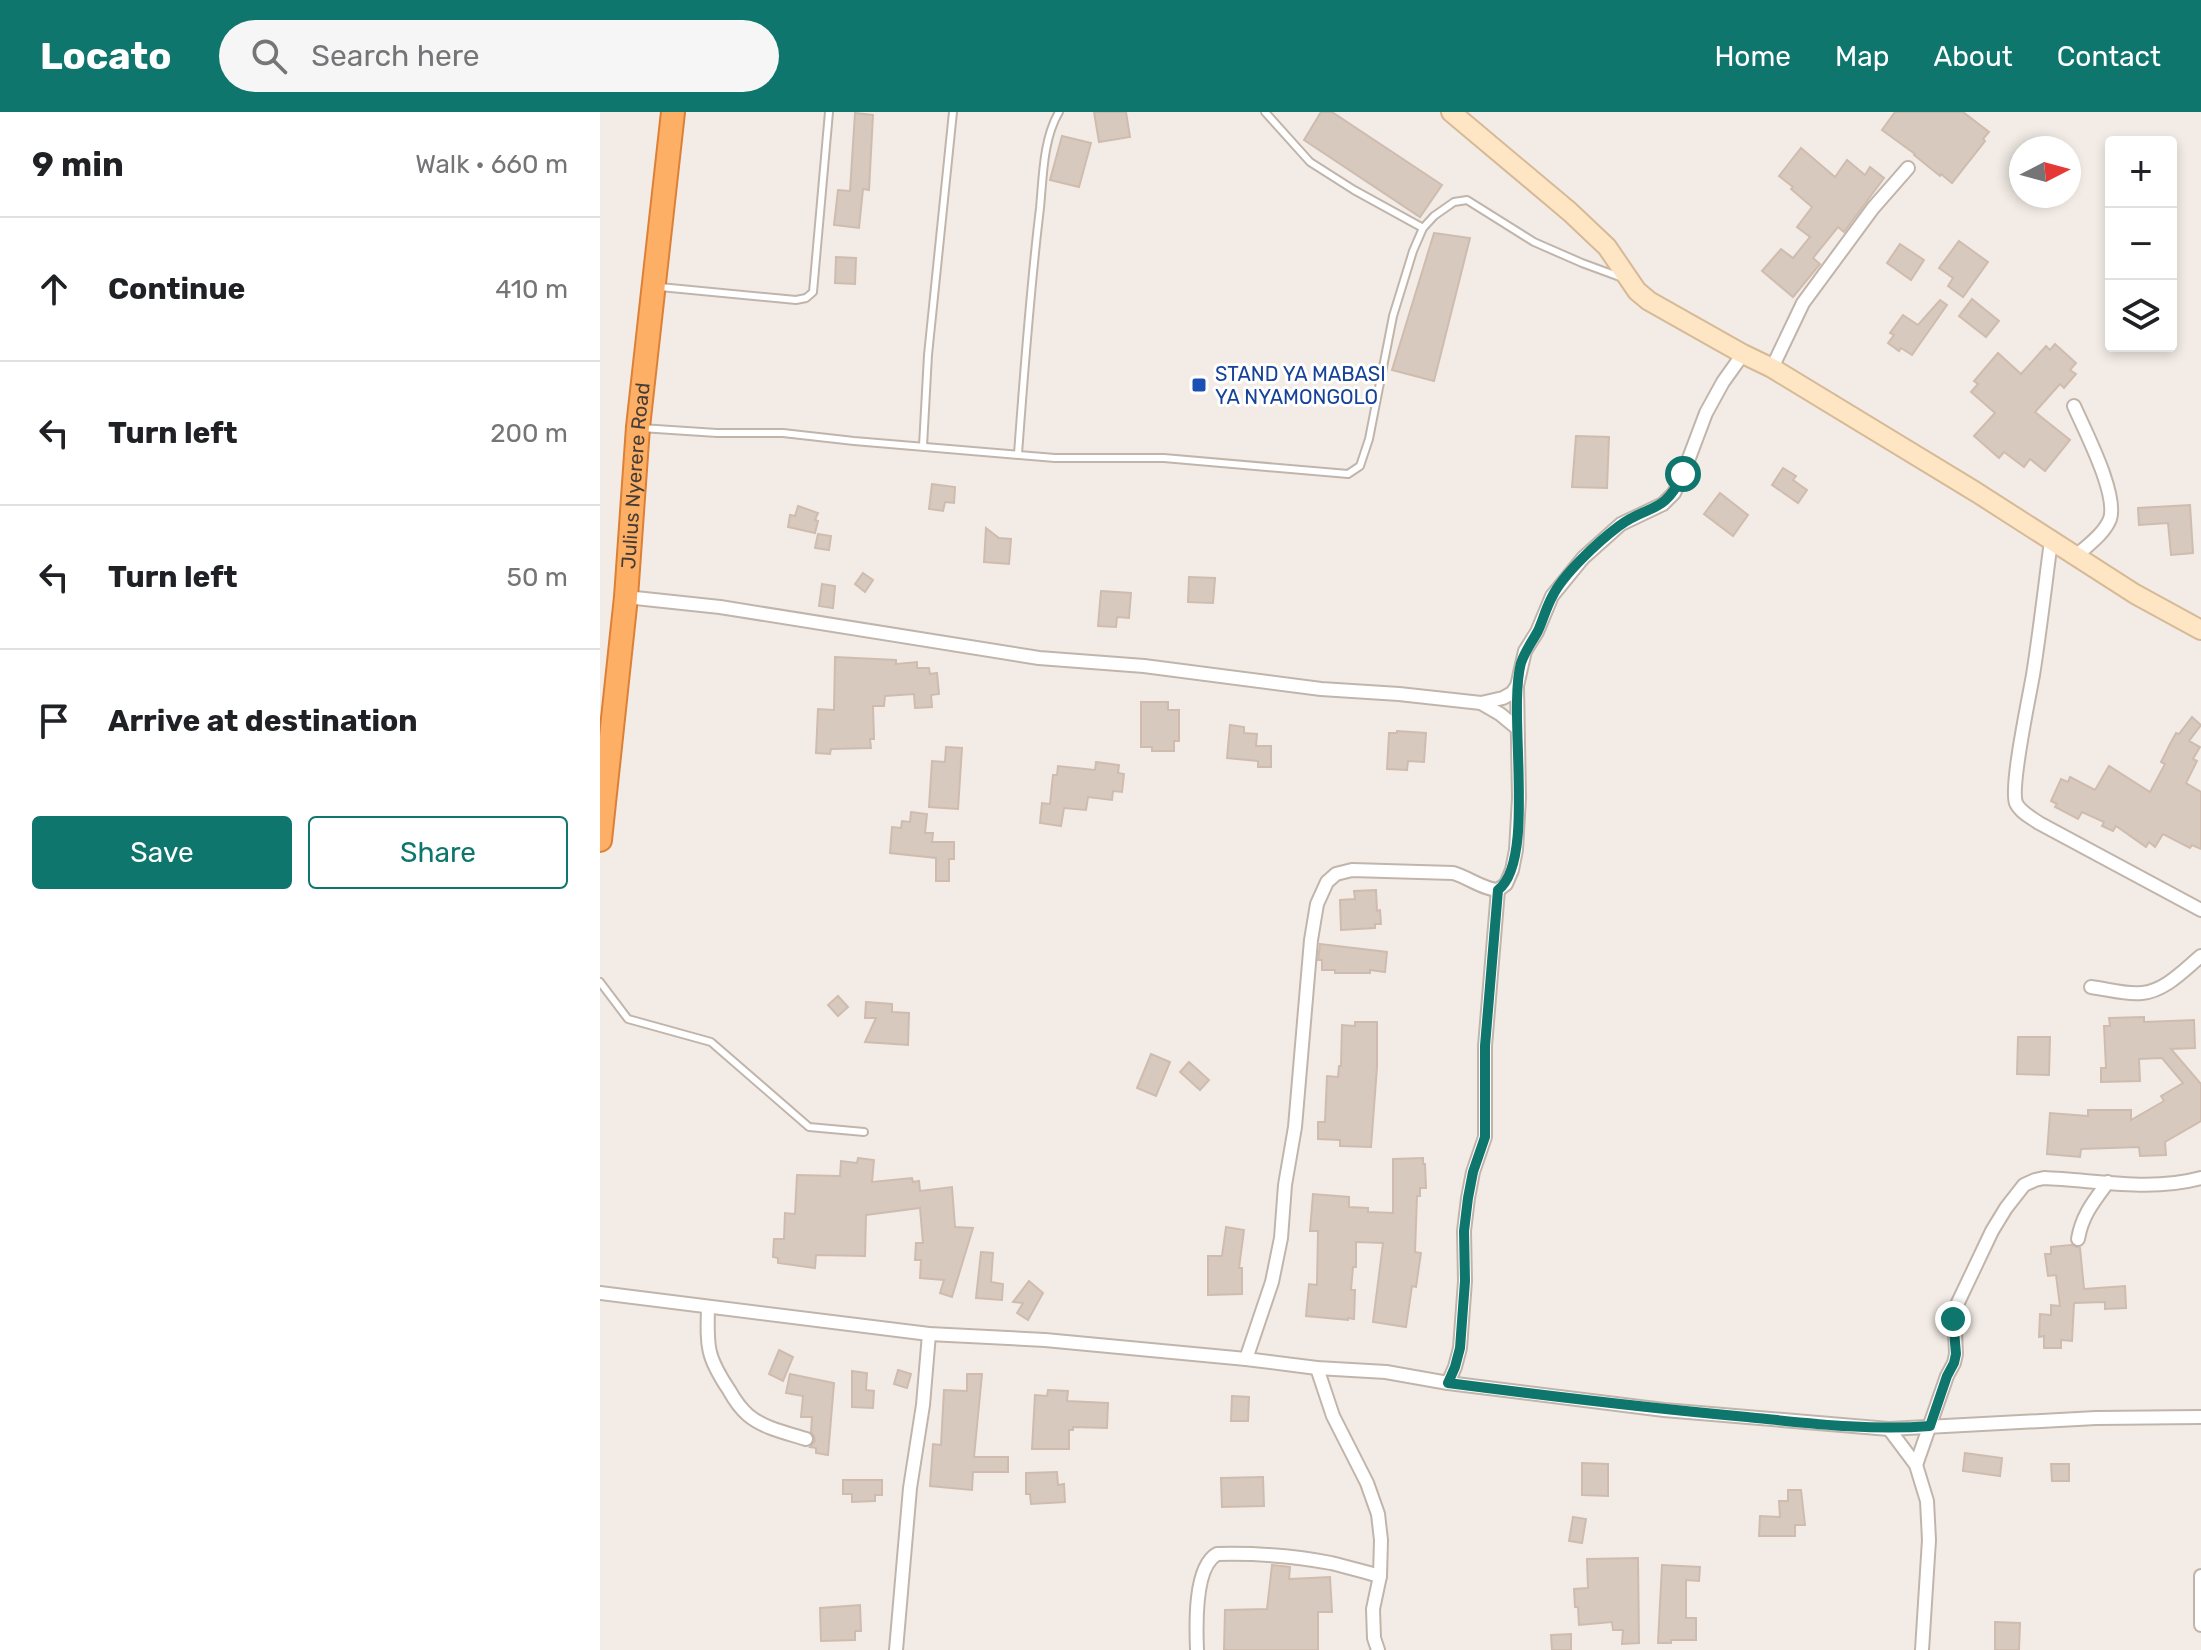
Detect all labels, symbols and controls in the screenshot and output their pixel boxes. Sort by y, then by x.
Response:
search box [219,20,779,92]
text: Locato [40,33,171,79]
icon: search [247,34,291,78]
text: Search here [311,38,480,74]
text: Home [1714,40,1791,73]
text: Map [1835,40,1889,73]
text: About [1933,40,2013,73]
text: Contact [2057,40,2161,73]
north arrow [2009,136,2081,208]
map controls [2105,136,2177,352]
button: + [2105,136,2177,208]
text: 9 min [32,144,124,185]
text: Walk · 660 m [415,149,568,180]
button: − [2105,208,2177,280]
icon: ahead [32,267,76,311]
text: Continue [108,271,245,307]
text: 410 m [495,274,568,305]
button: layers [2105,280,2177,352]
place label: STAND YA MABASI YA NYAMONGOLO [1215,362,1386,409]
marker: STAND YA MABASI YA NYAMONGOLO [1190,376,1208,394]
street label: Julius Nyerere Road [616,381,655,570]
icon: left [32,411,76,455]
text: Turn left [108,415,238,451]
text: 200 m [490,418,568,449]
route start [1665,456,1701,492]
icon: left [32,555,76,599]
text: Turn left [108,559,238,595]
text: 50 m [507,562,568,593]
icon: arrive [32,699,76,743]
text: Arrive at destination [108,703,418,739]
button: Save [32,816,292,889]
button: Share [308,816,568,889]
route end [1935,1301,1971,1337]

